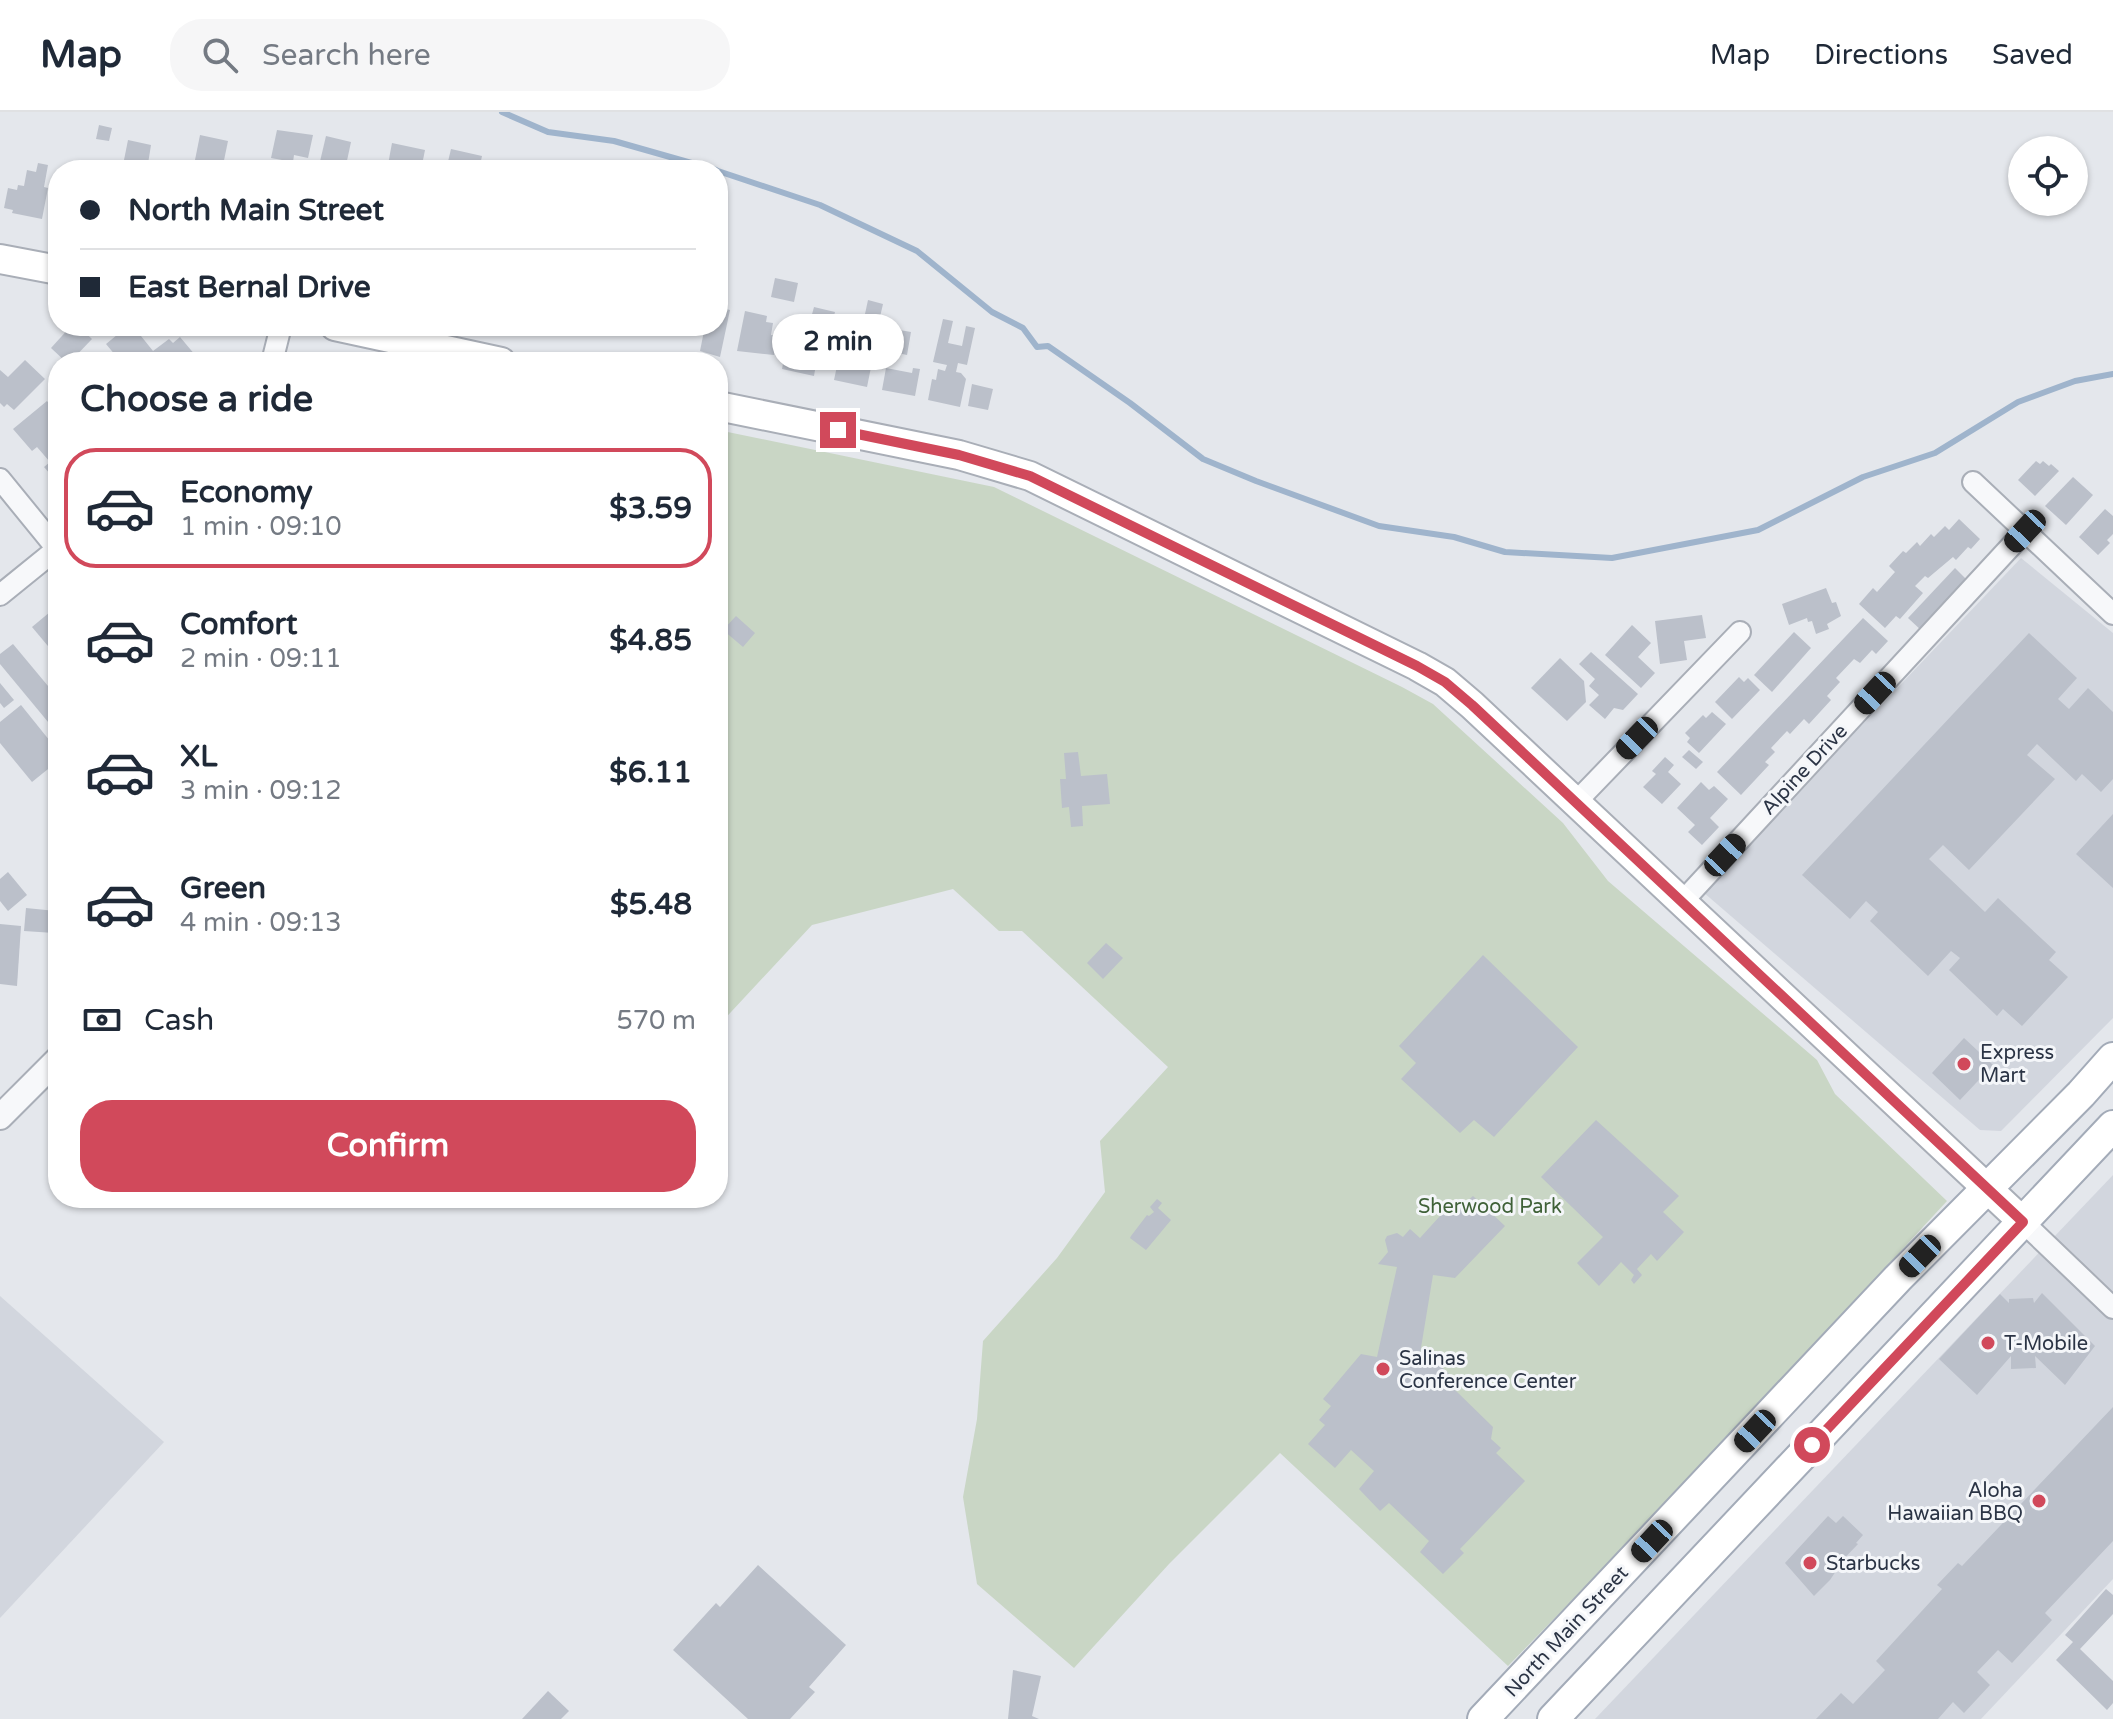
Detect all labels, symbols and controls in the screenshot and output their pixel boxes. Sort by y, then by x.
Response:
search box [170,19,730,91]
text: Map [40,32,122,78]
icon: search [198,33,242,77]
text: Search here [262,37,431,74]
text: Map [1710,38,1770,72]
text: Directions [1814,38,1948,72]
text: Saved [1992,38,2073,72]
map controls [2008,136,2088,216]
button: locate [2008,136,2088,216]
text: North Main Street [128,192,384,229]
text: East Bernal Drive [128,269,371,306]
callout: 2 min [772,314,904,370]
text: 2 min [803,326,873,357]
text: Choose a ride [80,378,313,421]
route end [820,412,856,448]
icon: car [84,472,156,544]
text: Economy [180,474,313,511]
text: $3.59 [609,490,692,527]
car [2000,505,2050,557]
text: 1 min · 09:10 [180,511,342,542]
icon: car [84,604,156,676]
text: Comfort [180,606,298,643]
text: $4.85 [609,622,692,659]
text: 2 min · 09:11 [180,643,342,674]
car [1850,667,1900,719]
car [1612,712,1662,764]
street label: Alpine Drive [1757,719,1853,820]
icon: car [84,736,156,808]
text: XL [180,738,217,775]
text: $6.11 [609,754,692,791]
text: 3 min · 09:12 [180,775,342,806]
car [1700,829,1750,881]
icon: car [84,868,156,940]
text: Green [180,870,266,907]
text: $5.48 [610,886,692,923]
text: 4 min · 09:13 [180,907,342,938]
icon: cash [80,998,124,1042]
text: Cash [144,1002,214,1039]
text: 570 m [616,1005,696,1036]
place label: Express Mart [1980,1041,2054,1088]
marker: Express Mart [1955,1055,1973,1073]
button: Confirm [80,1100,696,1192]
park label: Sherwood Park [1418,1195,1562,1219]
car [1895,1230,1945,1282]
place label: T-Mobile [2004,1332,2088,1356]
marker: T-Mobile [1979,1334,1997,1352]
place label: Salinas Conference Center [1399,1347,1577,1394]
marker: Salinas Conference Center [1374,1360,1392,1378]
car [1730,1405,1780,1457]
route start [1794,1427,1830,1463]
place label: Aloha Hawaiian BBQ [1887,1479,2023,1526]
marker: Aloha Hawaiian BBQ [2030,1492,2048,1510]
car [1627,1515,1677,1567]
place label: Starbucks [1826,1552,1920,1576]
marker: Starbucks [1801,1554,1819,1572]
street label: North Main Street [1500,1561,1634,1702]

